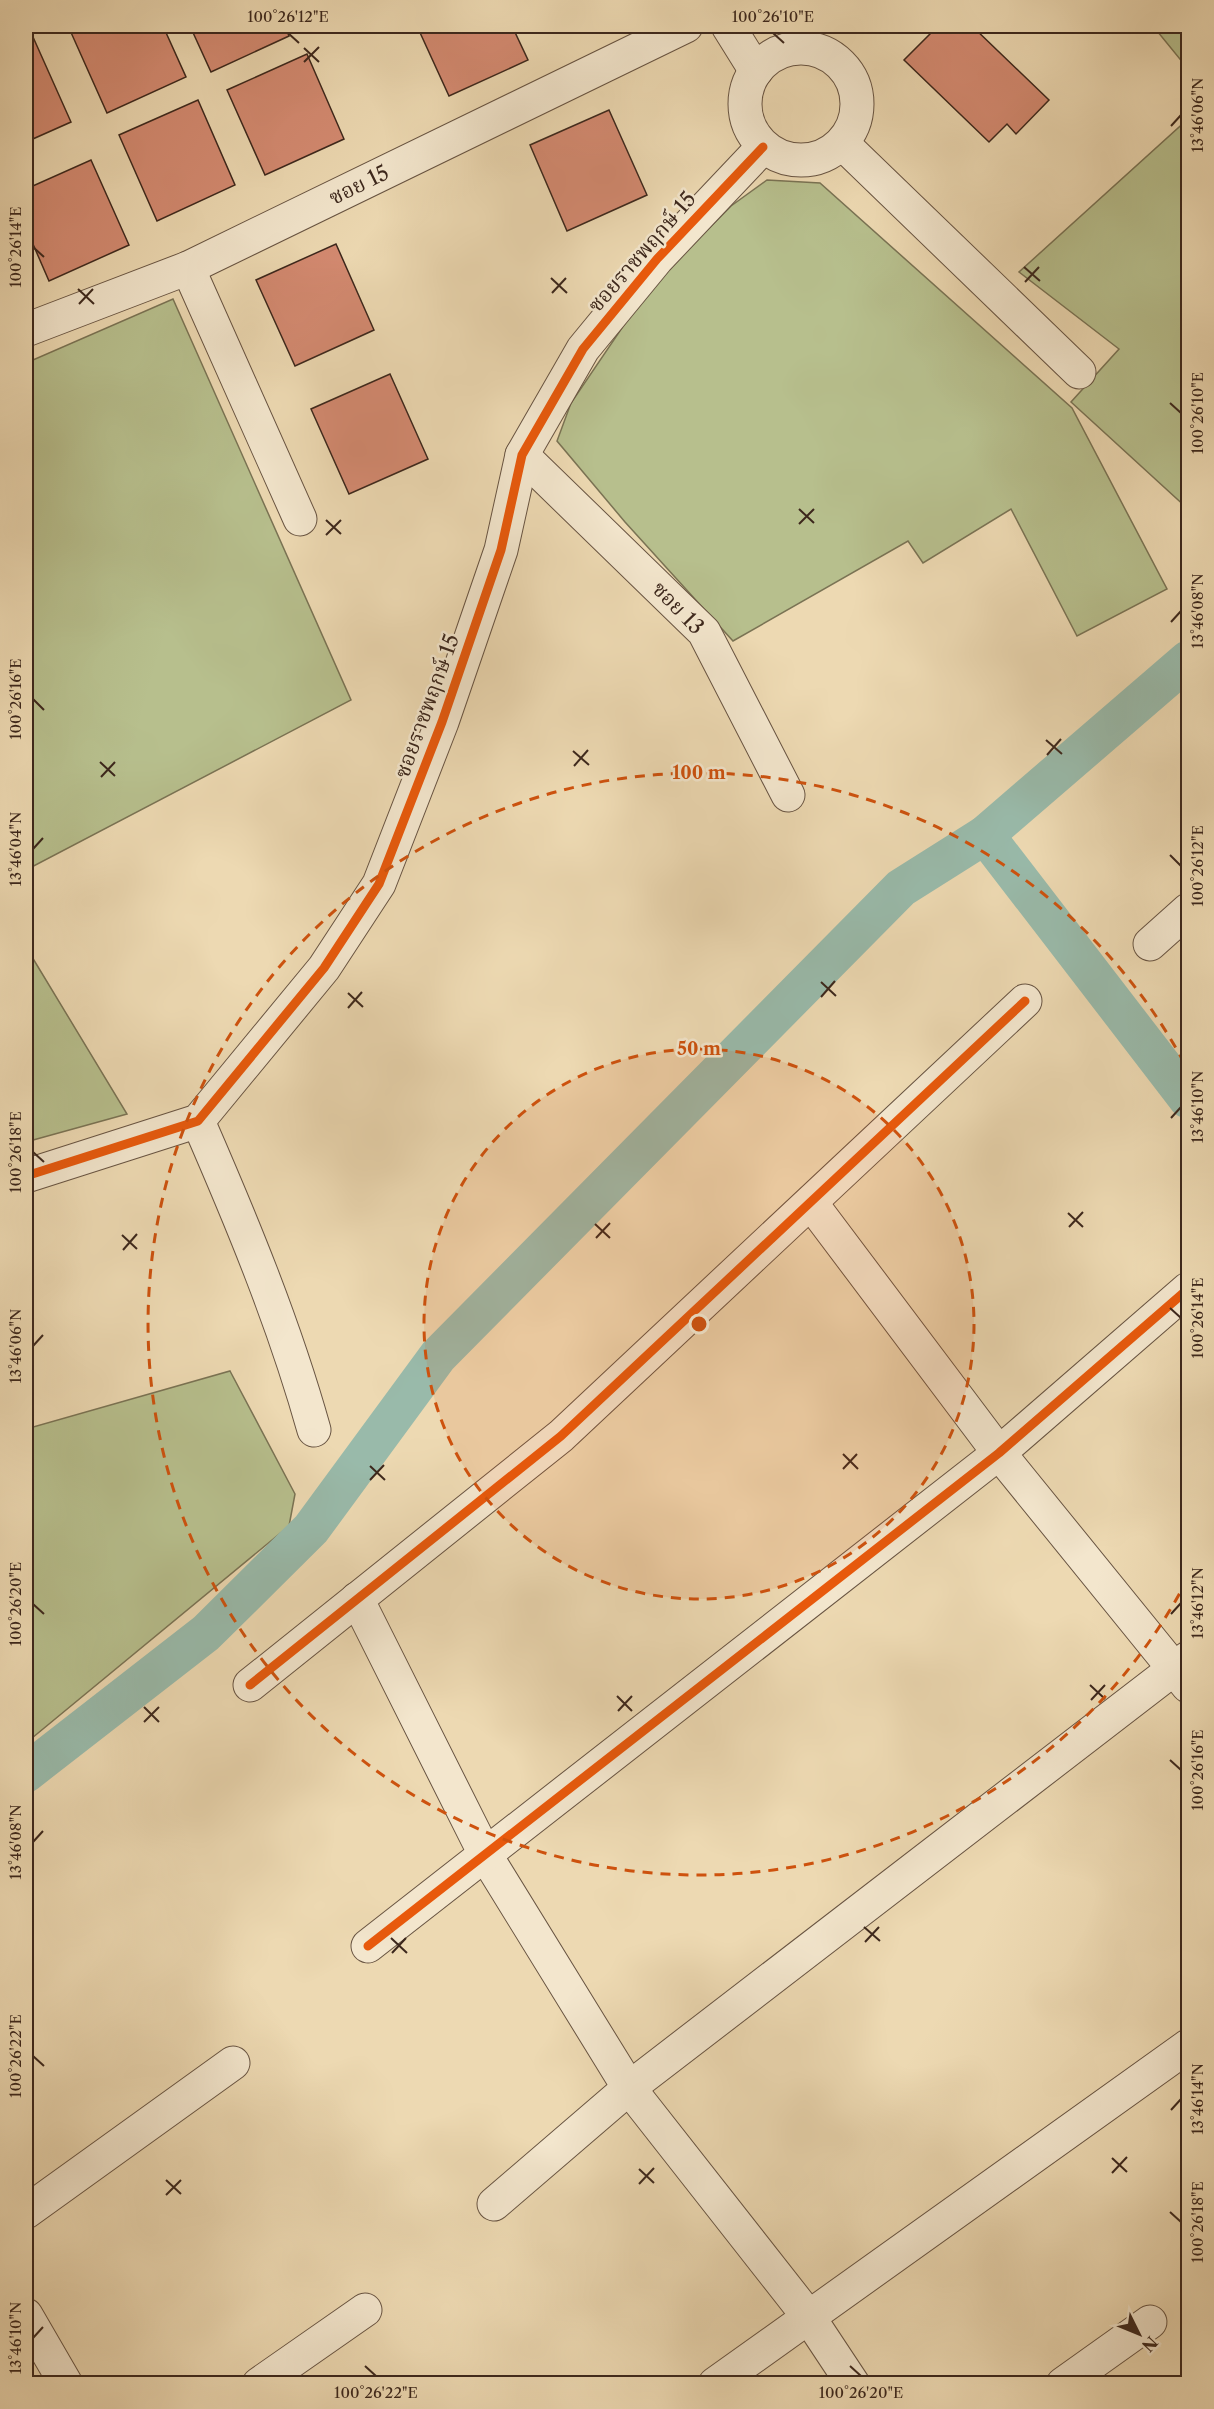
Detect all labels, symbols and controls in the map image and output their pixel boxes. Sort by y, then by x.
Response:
text: 100°26'12"E [247,7,329,26]
text: 100°26'10"E [732,7,814,26]
text: 13°46'06"N [1188,78,1207,152]
street label: ซอย 15 [325,159,393,210]
street label: ซอยราชพฤกษ์ 15 [582,186,701,317]
text: 100°26'14"E [6,206,25,288]
text: 100°26'10"E [1188,372,1207,454]
text: 13°46'08"N [1188,573,1207,649]
street label: ซอย 13 [647,576,709,639]
street label: ซอยราชพฤกษ์ 15 [389,630,464,781]
text: 100°26'16"E [6,658,25,740]
text: 100 m [672,762,726,784]
text: 13°46'04"N [6,812,25,886]
text: 100°26'12"E [1188,825,1207,907]
text: 50 m [677,1038,721,1060]
text: 13°46'10"N [1188,1071,1207,1143]
text: 100°26'18"E [6,1111,25,1193]
text: 100°26'14"E [1188,1277,1207,1359]
text: 13°46'06"N [6,1309,25,1383]
centre of rings [689,1314,709,1334]
text: 100°26'20"E [6,1562,25,1646]
text: 13°46'12"N [1188,1567,1207,1639]
text: 100°26'16"E [1188,1729,1207,1811]
text: 13°46'08"N [6,1804,25,1880]
text: 100°26'22"E [6,2014,25,2098]
text: 13°46'14"N [1188,2063,1207,2135]
text: 100°26'18"E [1188,2181,1207,2263]
text: 13°46'10"N [6,2302,25,2374]
north arrow [1109,2304,1169,2364]
text: N [1138,2332,1162,2356]
text: 100°26'22"E [334,2383,418,2402]
text: 100°26'20"E [819,2383,903,2402]

